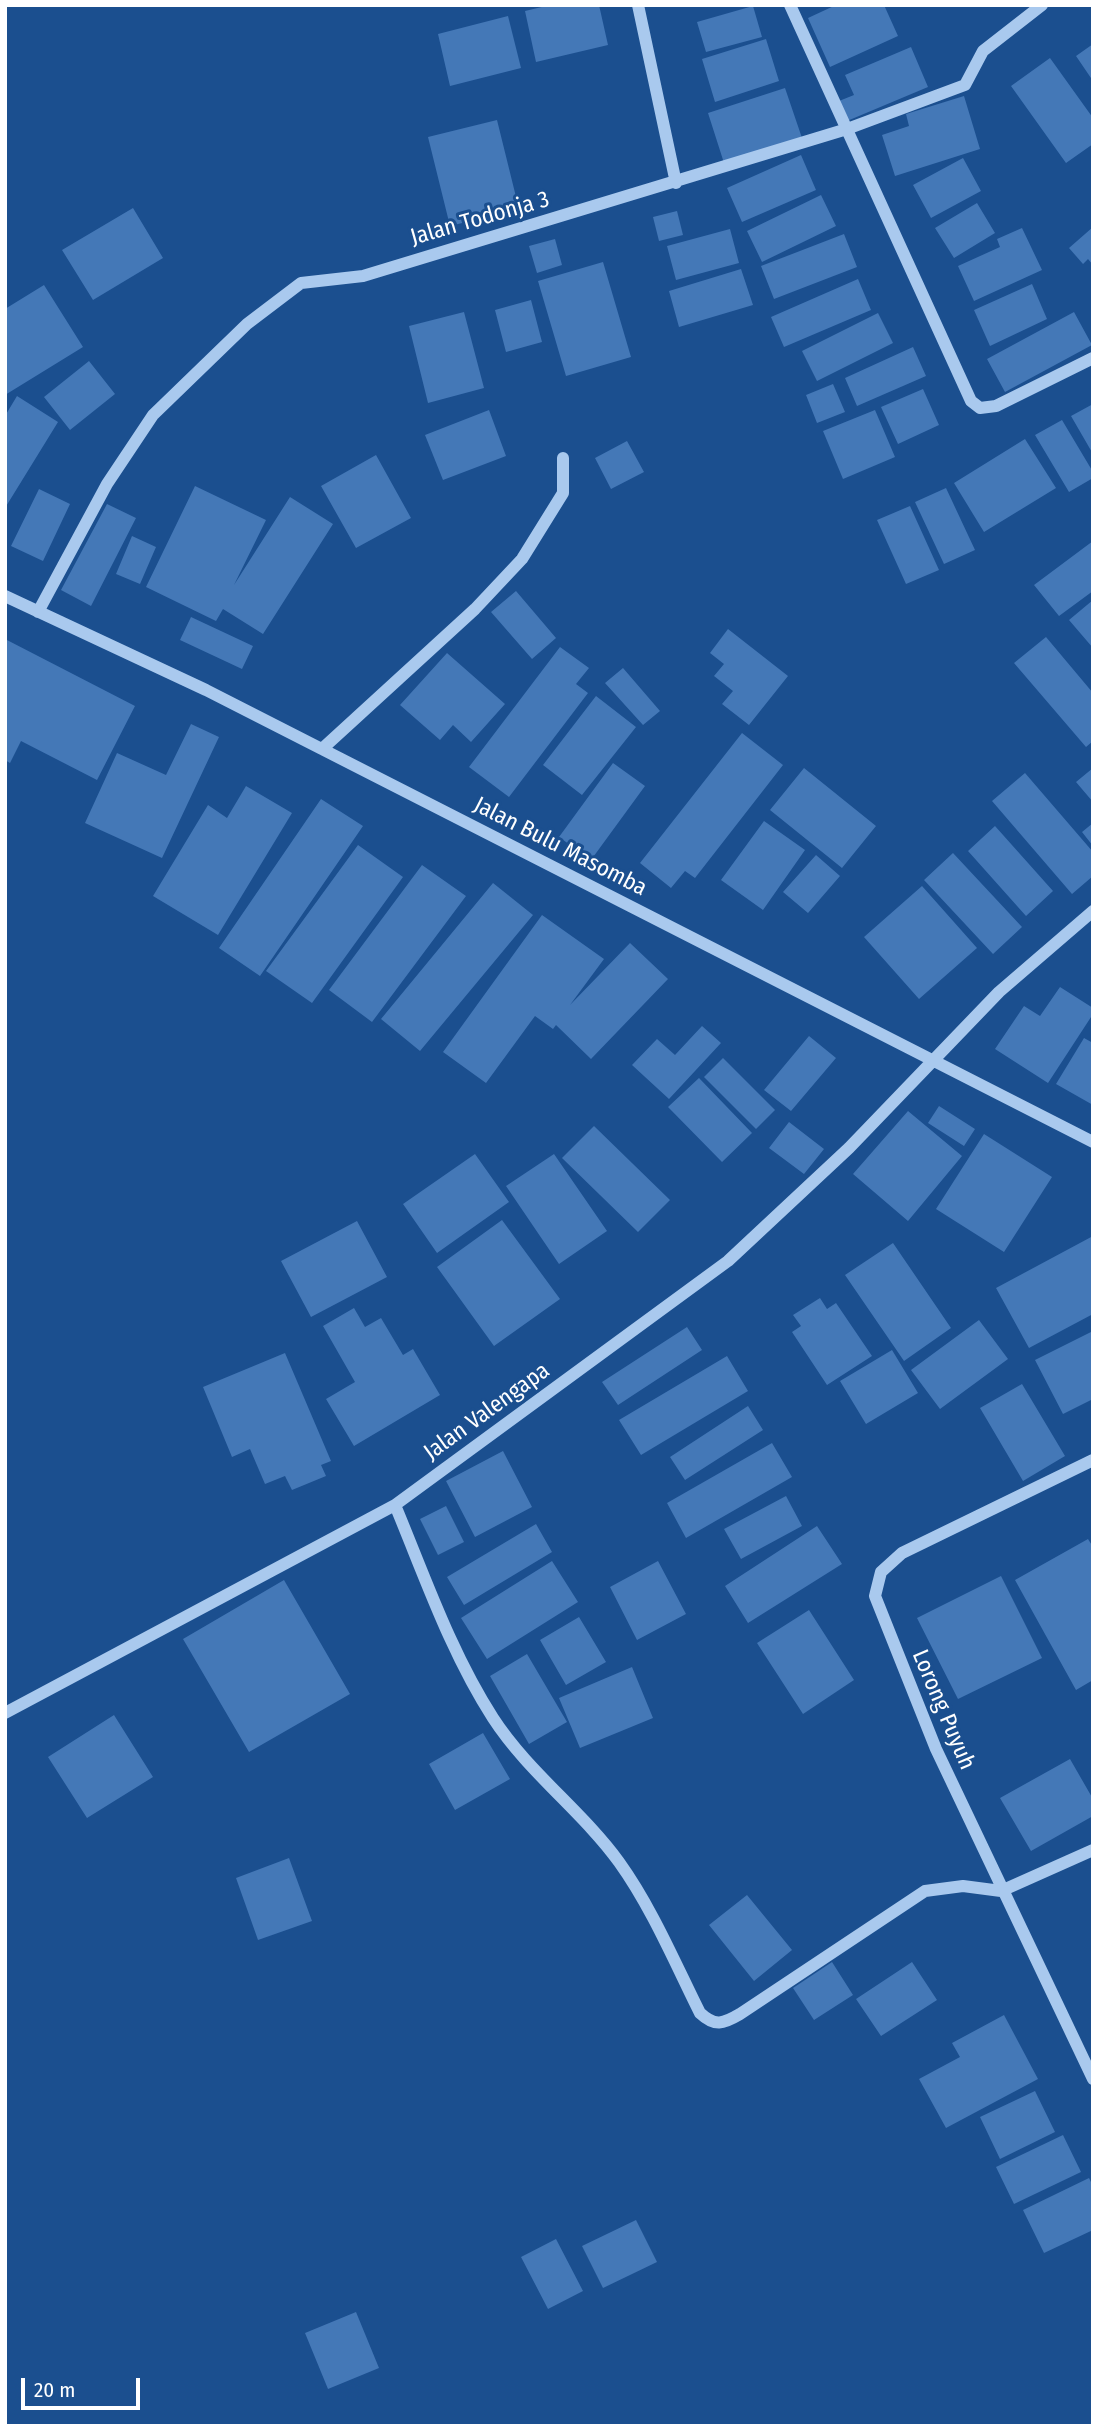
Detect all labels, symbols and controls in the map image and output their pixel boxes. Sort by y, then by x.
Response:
street label: Jalan Todonja 3 [407,186,553,252]
street label: Jalan Bulu Masomba [469,791,651,903]
street label: Jalan Valengapa [419,1357,555,1467]
street label: Lorong Puyuh [905,1646,981,1774]
scale bar [24,2364,144,2408]
text: 20 m [34,2377,75,2403]

